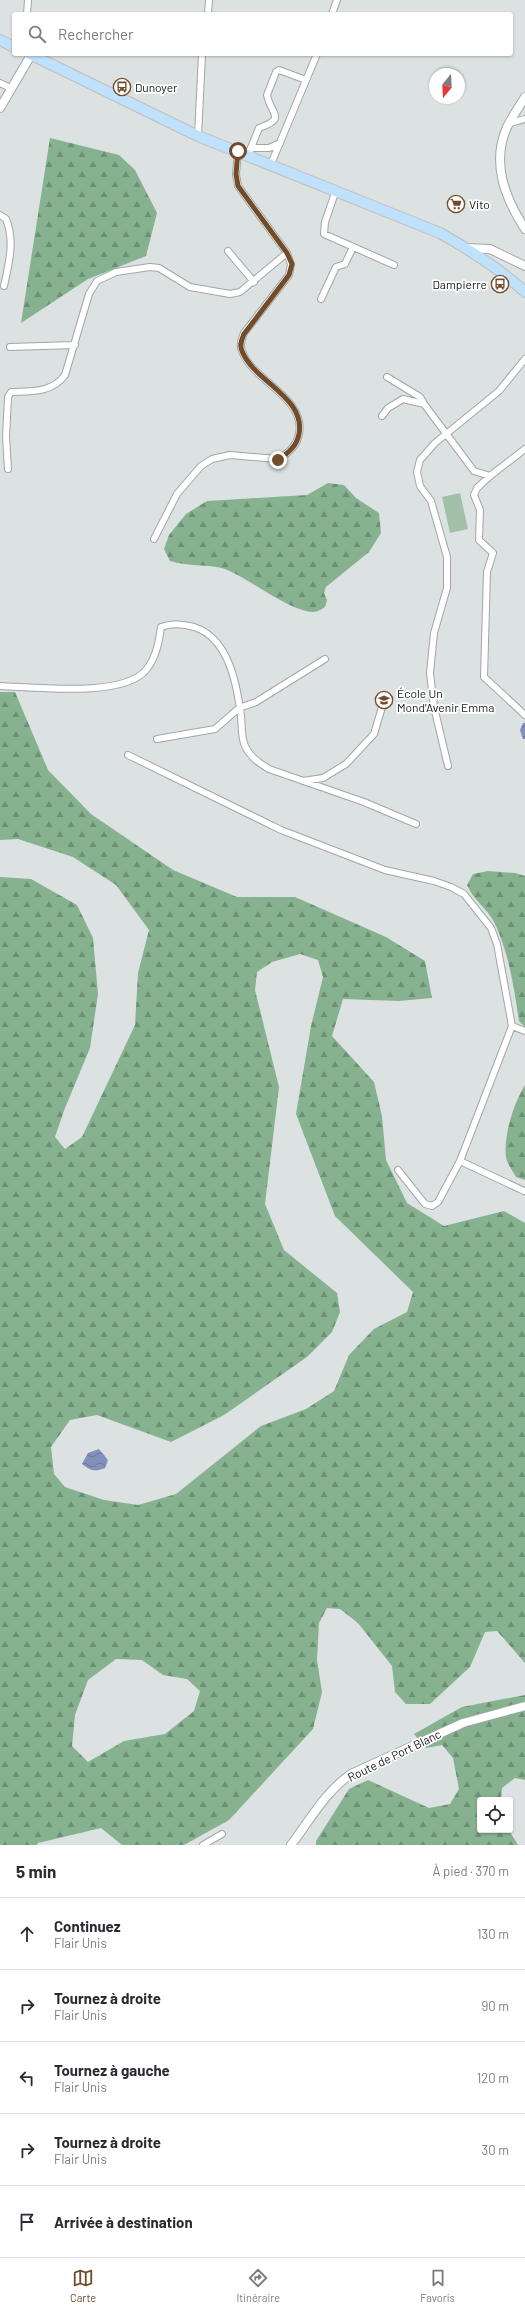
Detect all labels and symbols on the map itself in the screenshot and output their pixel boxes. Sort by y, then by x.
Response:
north arrow [429,68,465,104]
bus stop icon: Dunoyer [112,77,132,97]
place label: Dunoyer [135,80,178,94]
route start [229,142,247,160]
supermarket icon: Vito [446,194,466,214]
place label: Vito [469,197,490,211]
bus stop icon: Dampierre [490,274,510,294]
place label: Dampierre [432,277,487,291]
route end [269,451,287,469]
place label: École Un Mond'Avenir Emma [397,686,494,714]
school or university icon: École Un Mond'Avenir Emma [374,690,394,710]
street label: Route de Port Blanc [345,1726,443,1784]

